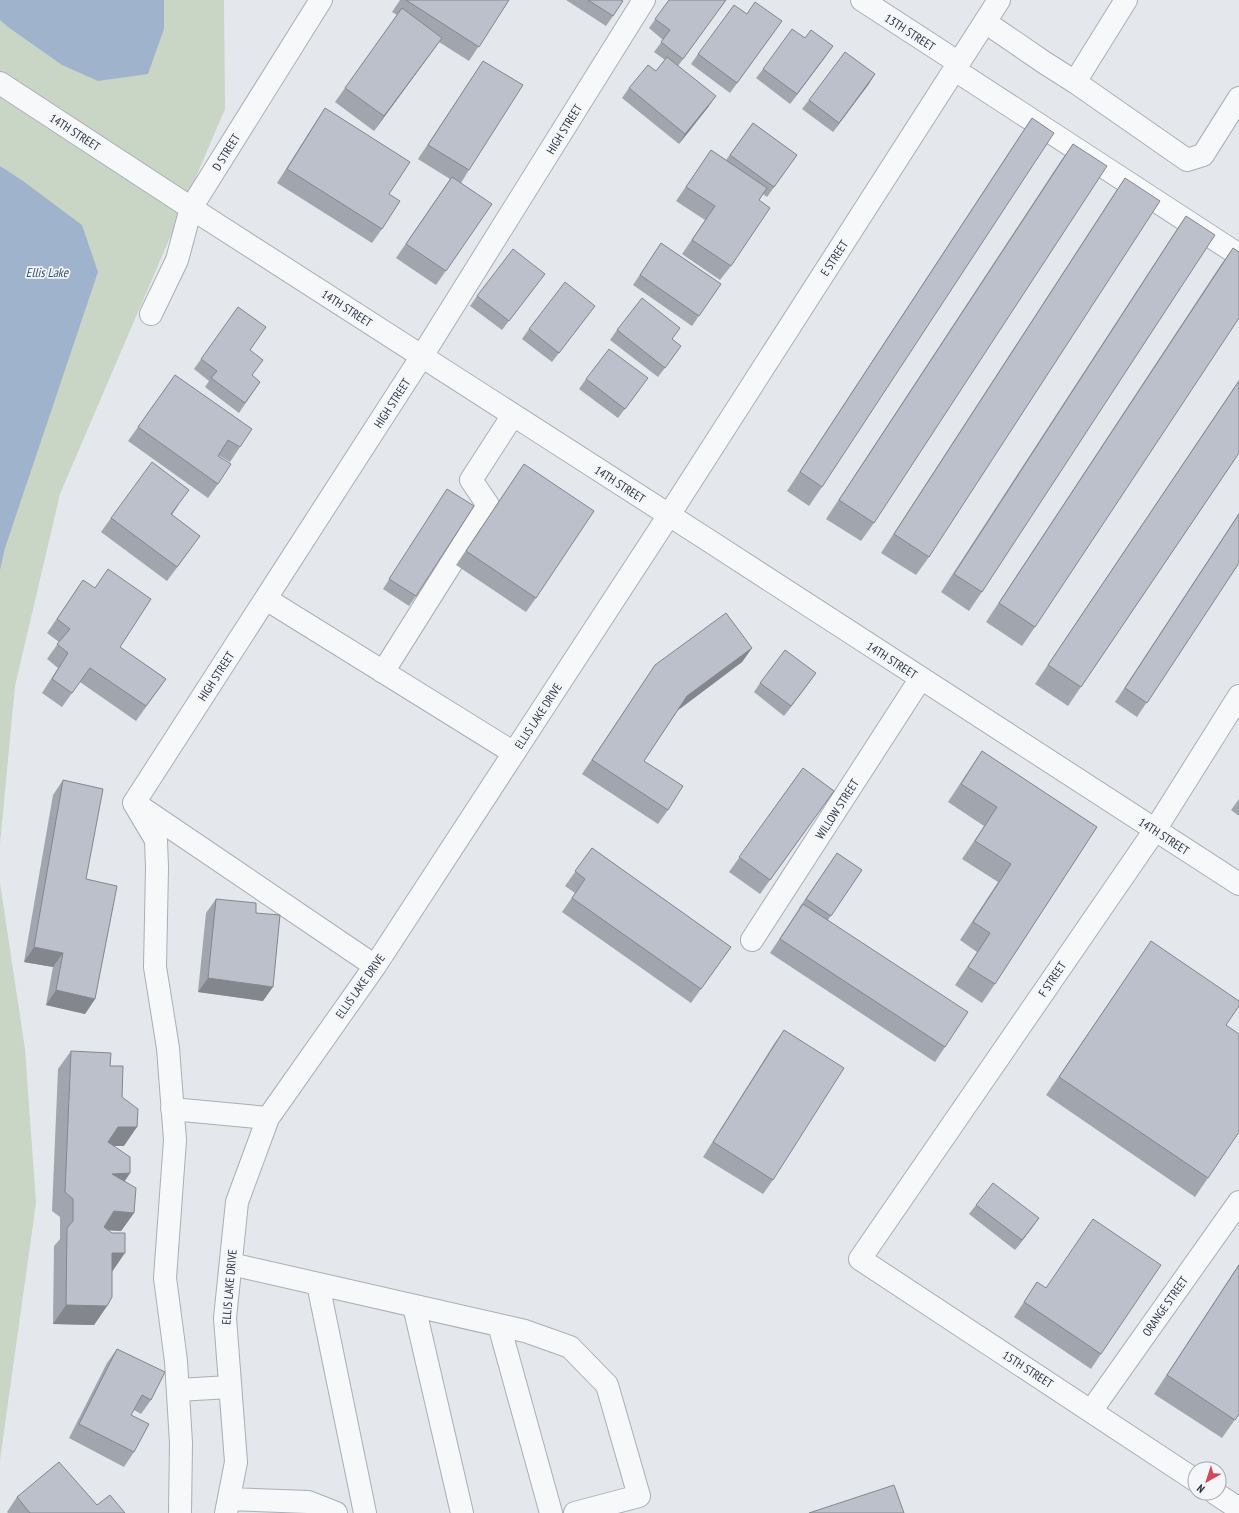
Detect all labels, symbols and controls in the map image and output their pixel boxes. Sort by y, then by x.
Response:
street label: 13TH STREET [882,10,939,54]
street label: HIGH STREET [543,101,586,157]
street label: 14TH STREET [47,110,104,154]
street label: D STREET [209,130,243,173]
street label: E STREET [817,237,851,279]
water label: Ellis Lake [26,264,70,281]
street label: 14TH STREET [319,286,376,330]
street label: HIGH STREET [370,375,414,431]
street label: 14TH STREET [592,462,649,506]
street label: 14TH STREET [864,638,921,682]
street label: HIGH STREET [194,648,238,704]
street label: ELLIS LAKE DRIVE [511,680,565,752]
street label: WILLOW STREET [812,776,862,842]
street label: 14TH STREET [1136,814,1193,858]
street label: ELLIS LAKE DRIVE [332,951,388,1021]
street label: F STREET [1035,958,1070,1000]
street label: ELLIS LAKE DRIVE [218,1249,240,1325]
street label: ORANGE STREET [1139,1273,1191,1339]
street label: 15TH STREET [1000,1347,1057,1391]
north arrow [1187,1461,1227,1501]
text: N [1194,1481,1207,1496]

